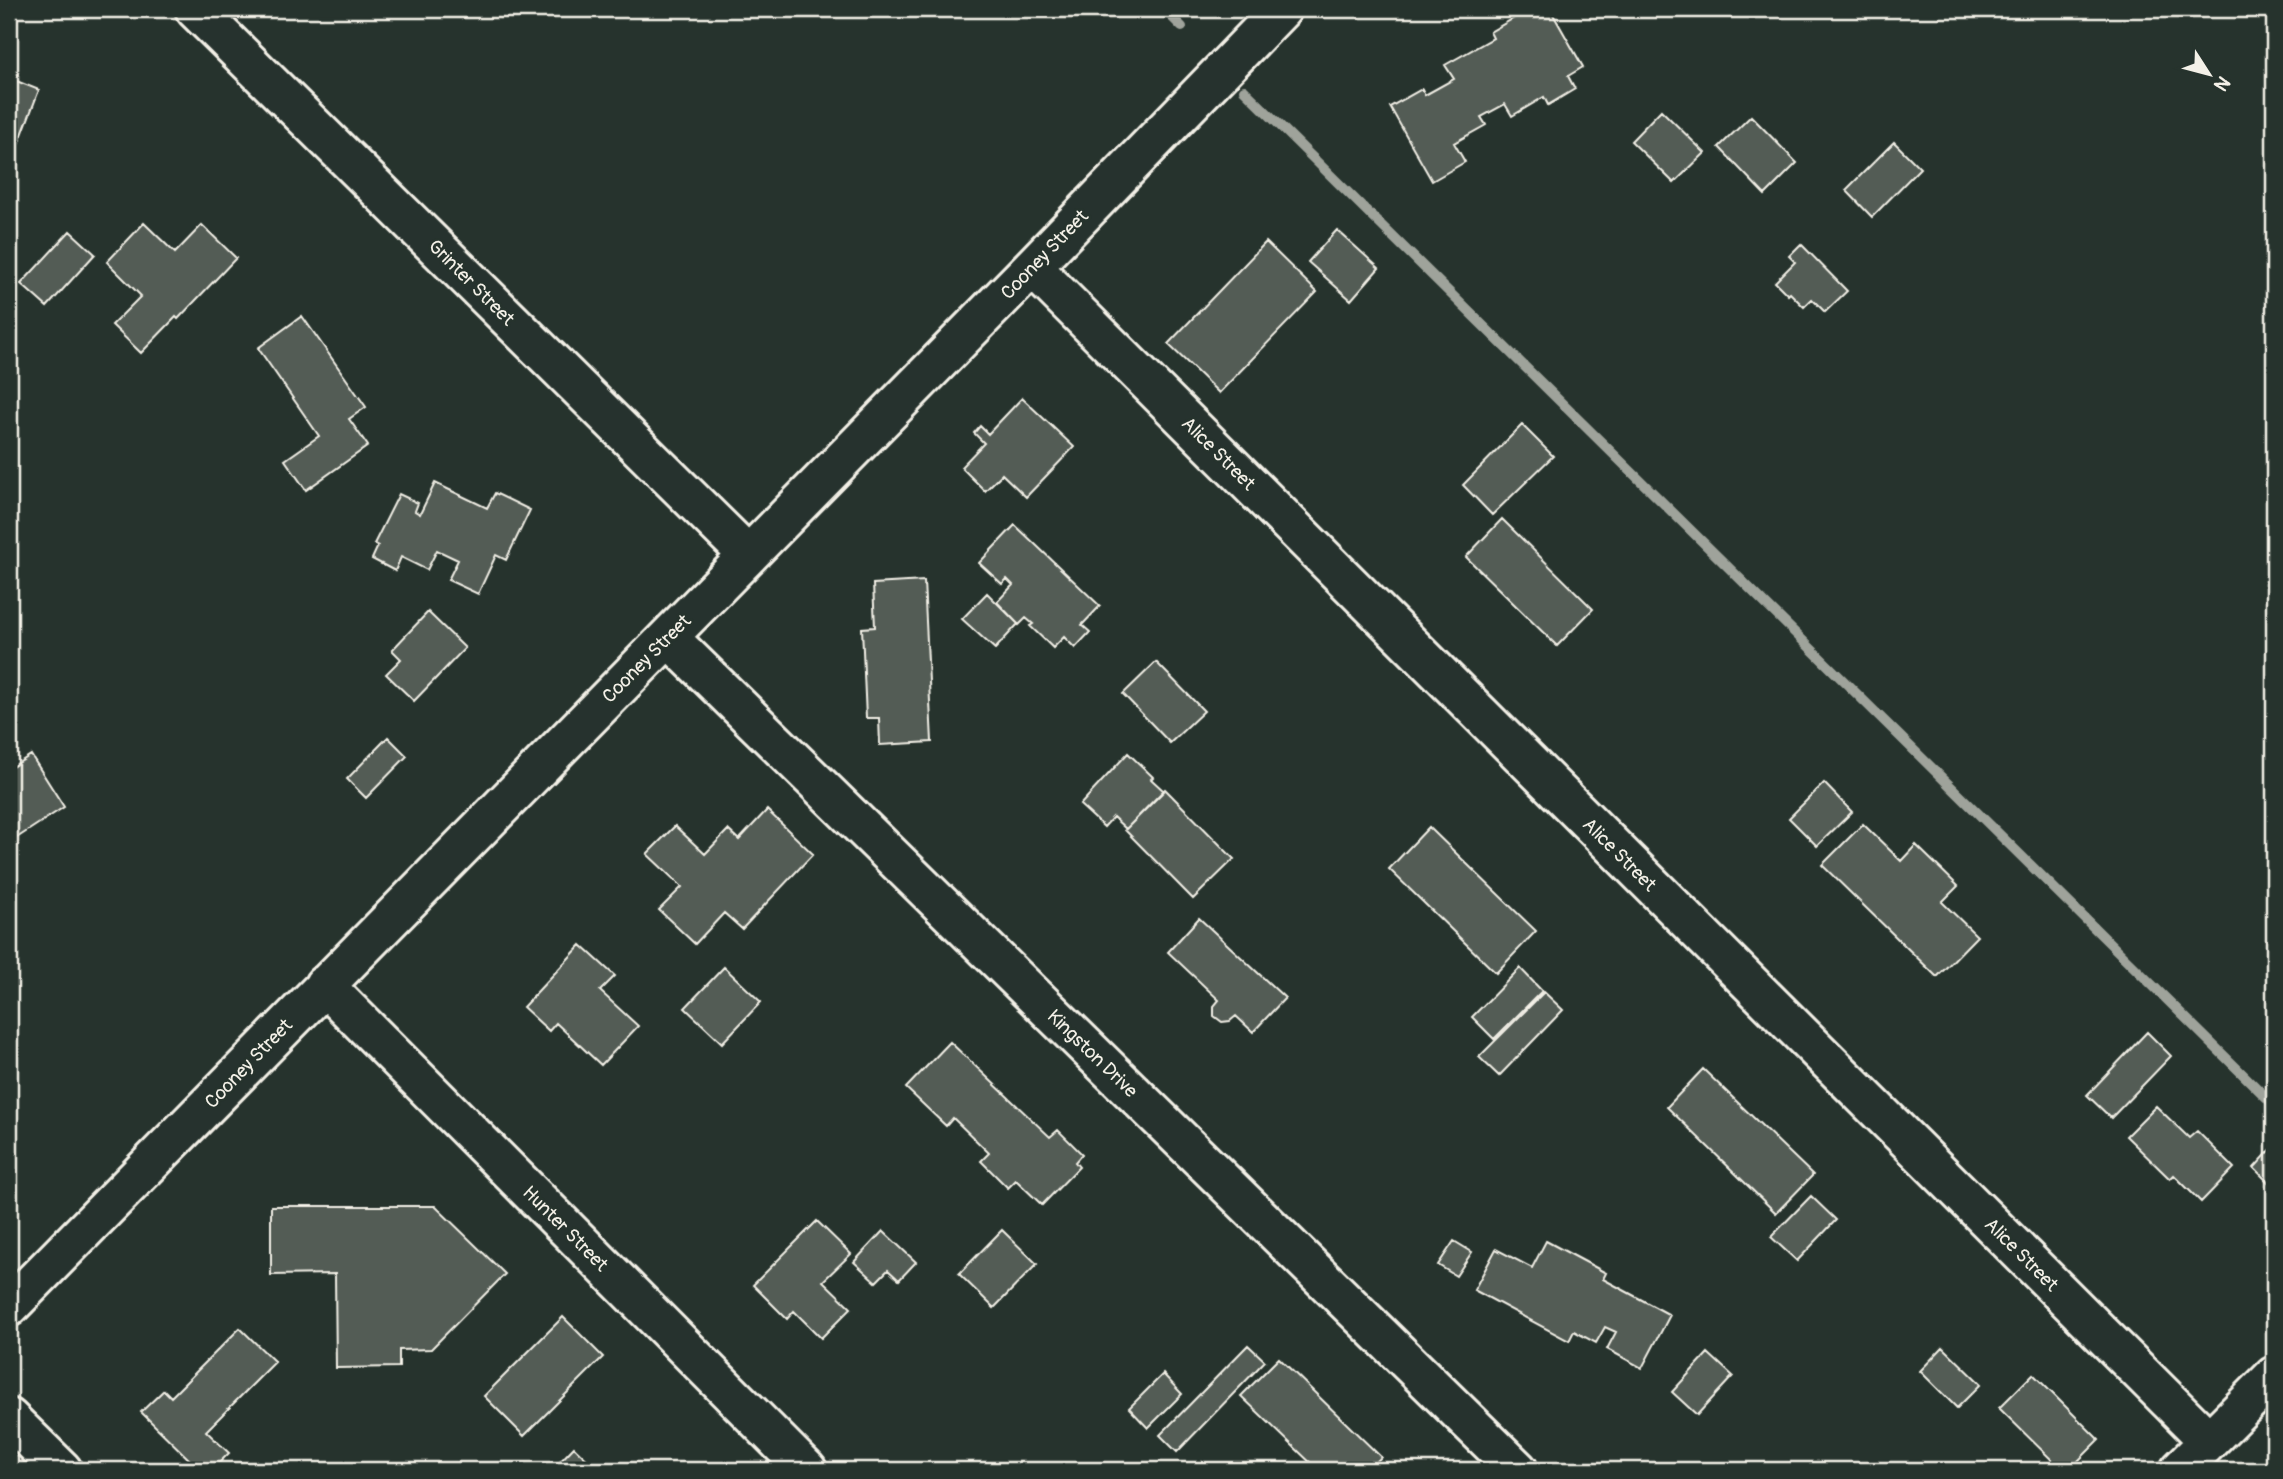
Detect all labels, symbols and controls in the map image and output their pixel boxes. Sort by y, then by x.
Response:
north arrow [2174,38,2244,108]
text: N [2208,71,2235,96]
street label: Cooney Street [996,204,1094,305]
street label: Grinter Street [423,234,520,331]
street label: Alice Street [1176,412,1261,496]
street label: Cooney Street [597,609,696,708]
street label: Alice Street [1577,813,1662,897]
street label: Kingston Drive [1042,1005,1143,1103]
street label: Cooney Street [200,1013,298,1114]
street label: Hunter Street [517,1181,613,1277]
street label: Alice Street [1979,1213,2064,1297]

